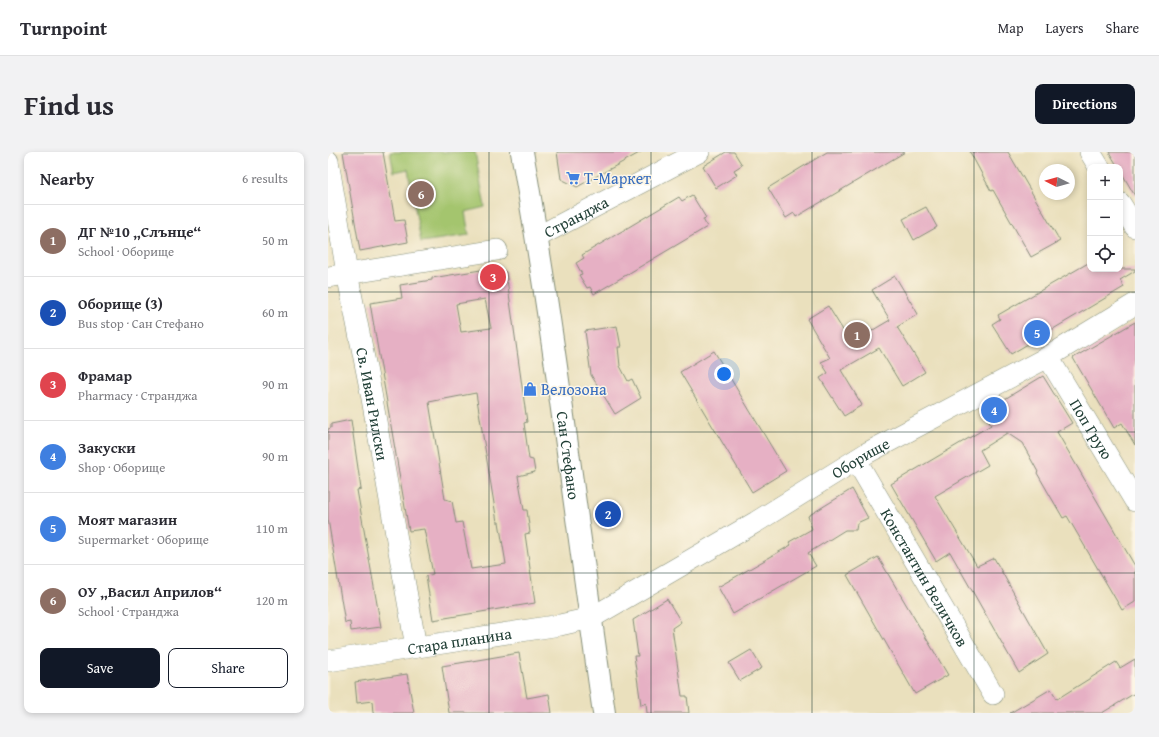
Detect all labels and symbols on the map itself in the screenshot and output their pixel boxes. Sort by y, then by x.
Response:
north arrow [1039,164,1075,200]
place label: Т-Маркет [584,166,651,190]
supermarket icon: Т-Маркет [565,170,581,186]
pin: 6 [408,179,434,209]
street label: Странджа [539,189,613,243]
pin: 3 [480,262,506,292]
pin: 5 [1024,318,1050,348]
pin: 1 [844,320,870,350]
street label: Св. Иван Рилски [350,345,395,463]
your location [714,364,734,384]
place label: Велозона [541,377,607,401]
shop icon: Велозона [522,381,538,397]
street label: Поп Грую [1064,394,1119,464]
pin: 4 [981,395,1007,425]
street label: Сан Стефано [550,410,586,501]
street label: Оборище [827,431,894,484]
pin: 2 [595,499,621,529]
street label: Константин Величков [875,504,975,651]
street label: Стара планина [406,621,514,661]

